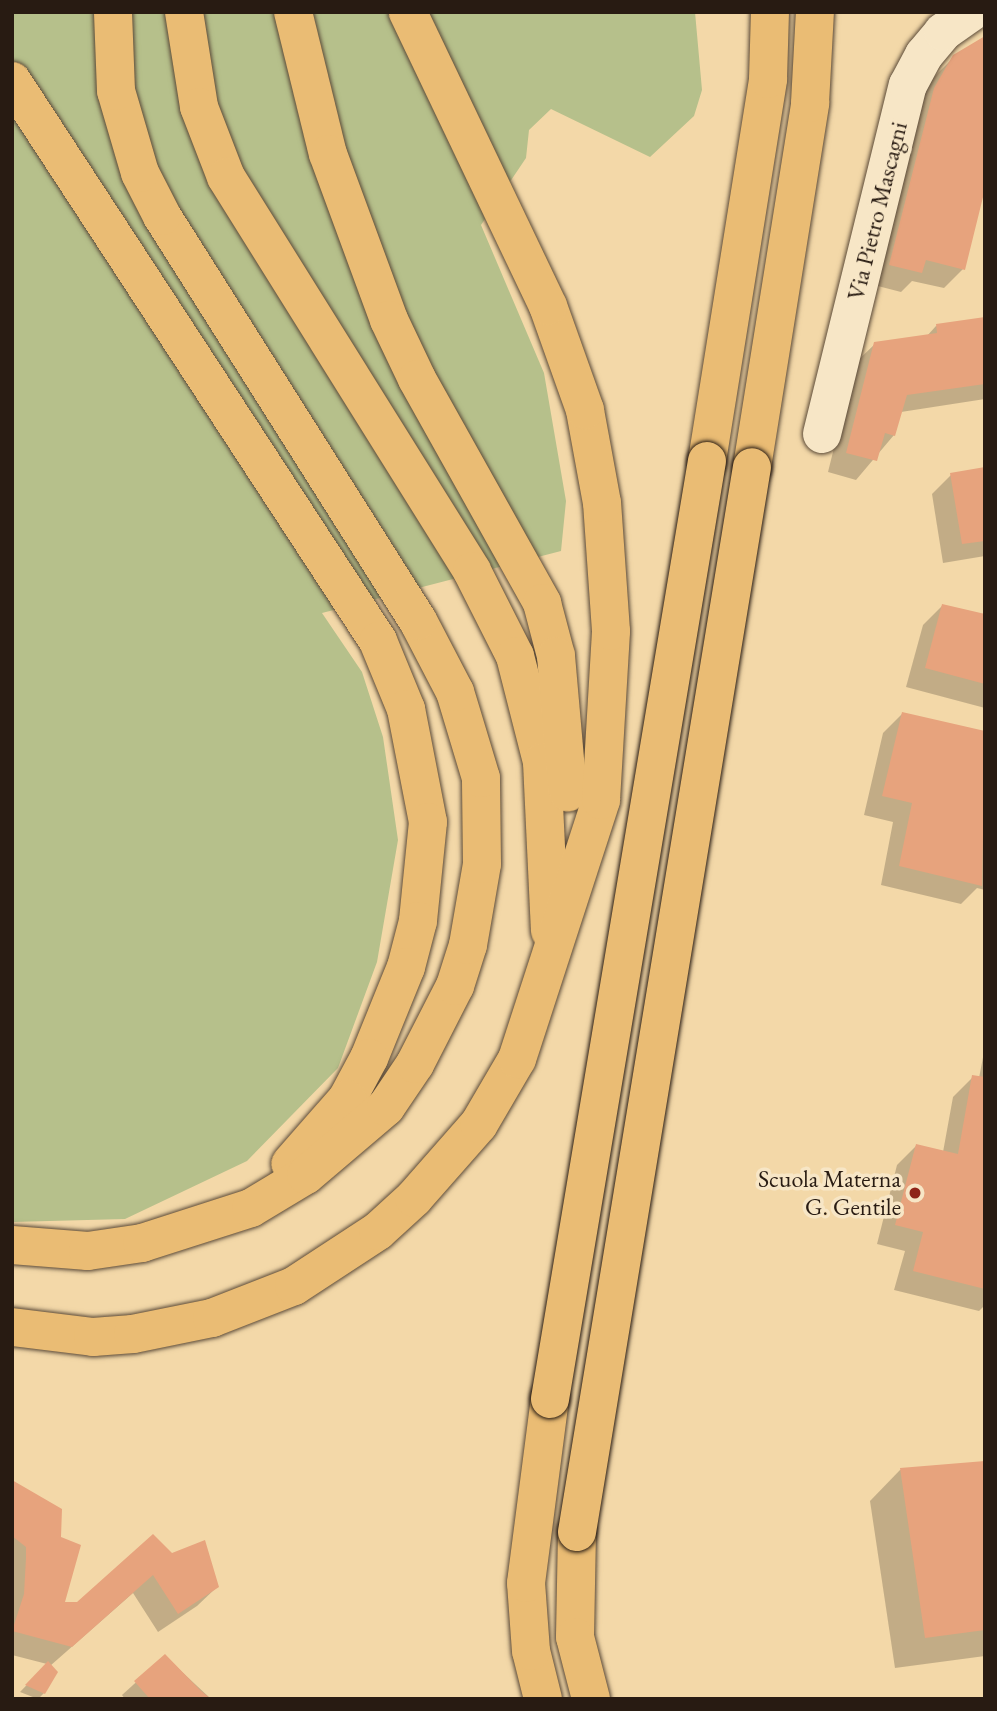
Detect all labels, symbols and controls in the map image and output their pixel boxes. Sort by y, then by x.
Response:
street label: Via Pietro Mascagni [841,119,913,303]
place label: Scuola Materna G. Gentile [758,1165,901,1221]
marker: Scuola Materna G. Gentile [907,1185,923,1201]

